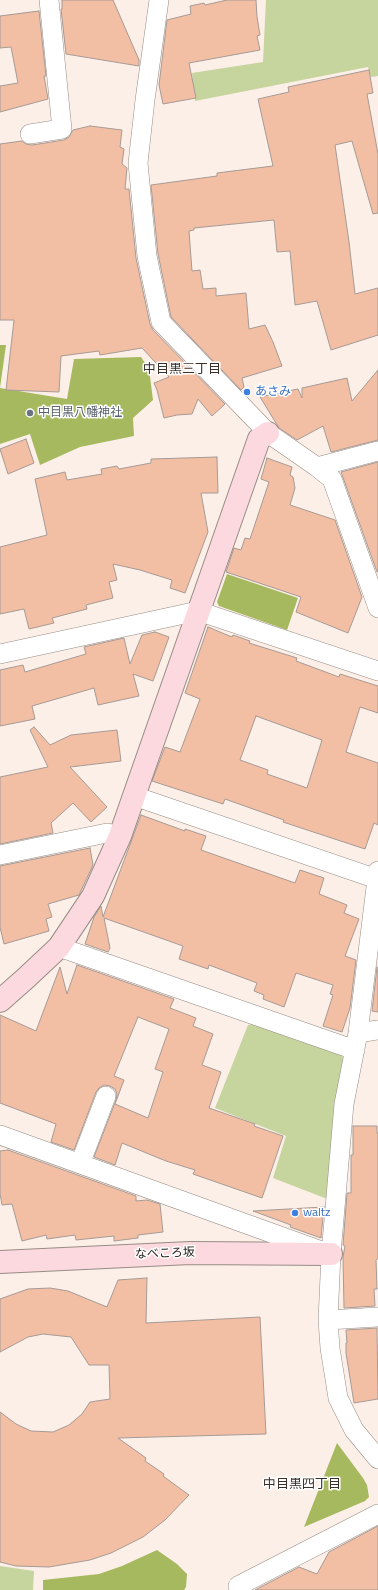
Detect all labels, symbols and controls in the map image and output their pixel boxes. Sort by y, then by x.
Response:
district label: 中目黒三丁目 [143,362,221,378]
place label: あさみ [255,385,291,399]
marker: あさみ [242,387,252,397]
place label: 中目黒八幡神社 [38,406,122,420]
marker: 中目黒八幡神社 [25,408,35,418]
place label: waltz [303,1206,331,1220]
marker: waltz [290,1208,300,1218]
street label: なべころ坂 [135,1246,195,1262]
district label: 中目黒四丁目 [263,1477,341,1493]

